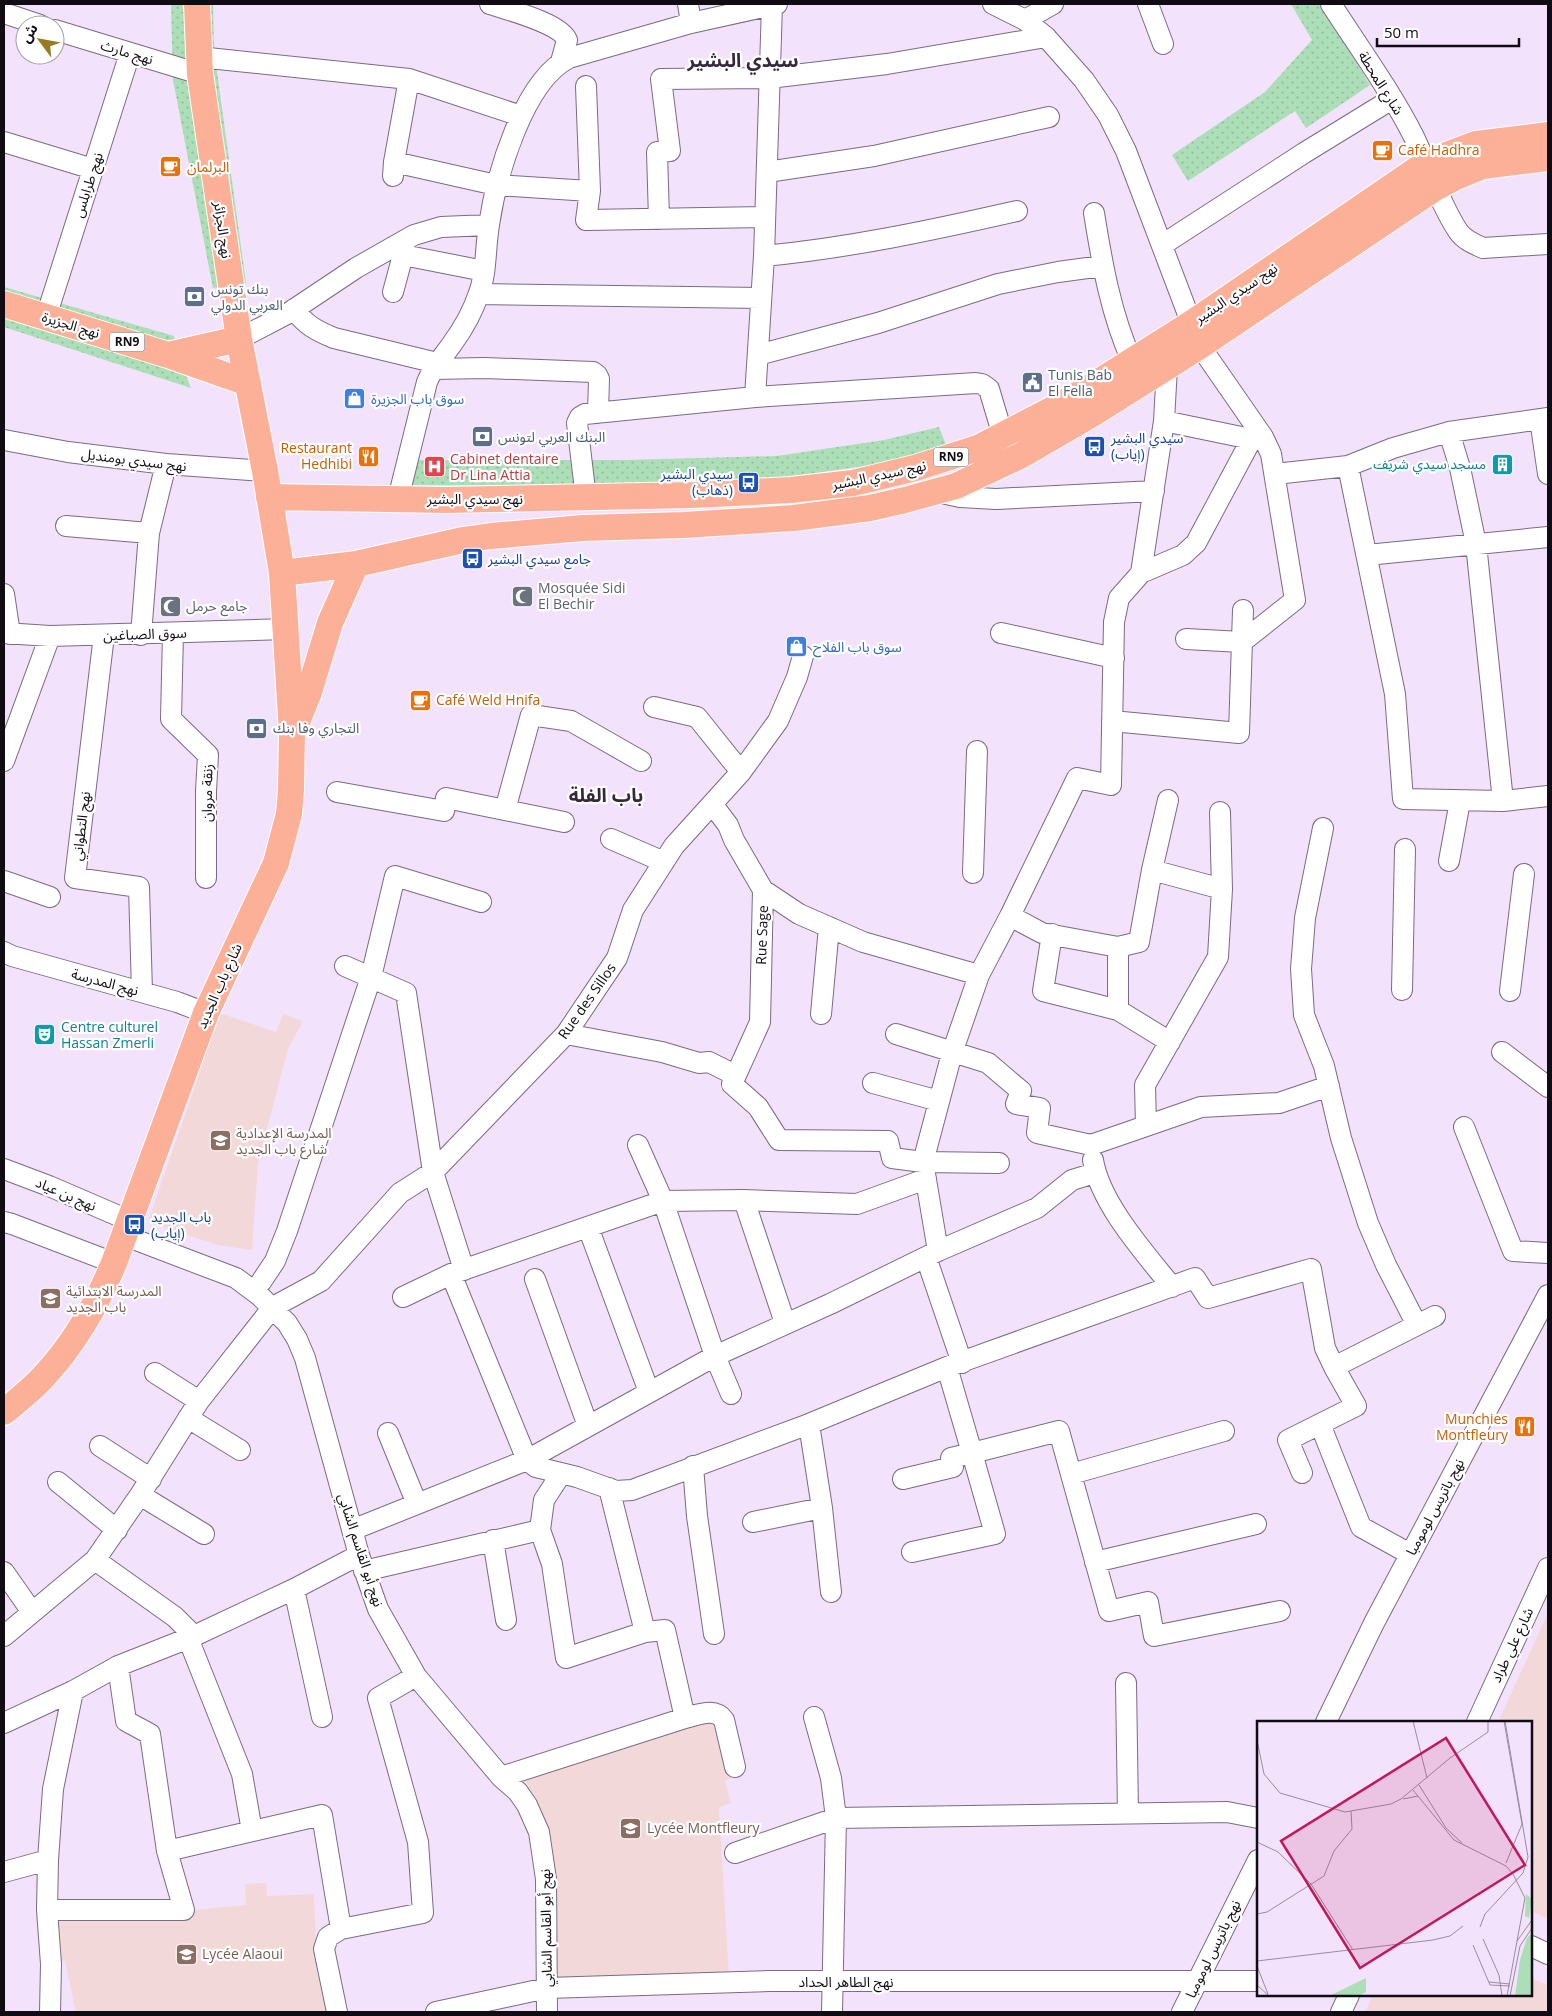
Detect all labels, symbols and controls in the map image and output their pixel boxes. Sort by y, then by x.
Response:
north arrow [15,15,65,65]
scale bar [1377,15,1520,47]
text: ش [15,20,42,46]
text: 50 m [1384,22,1419,42]
street label: نهج مارث [98,35,156,70]
district label: سيدي البشير [686,47,799,75]
street label: شارع المحطة [1353,47,1408,119]
cafe icon: Café Hadhra [1370,138,1394,162]
place label: Café Hadhra [1398,140,1480,159]
street label: نهج طرابلس [68,150,109,220]
cafe icon: البرلمان [159,155,183,179]
place label: البرلمان [187,157,229,176]
street label: نهج الجزائر [208,199,237,260]
street label: نهج سيدي البشير [1190,258,1282,330]
place label: بنك تونس العربي الدولي [211,279,283,316]
bank icon: بنك تونس العربي الدولي [183,285,207,309]
street label: نهج الجزيرة [39,307,103,344]
road number: RN9 [110,332,144,352]
place label: Tunis Bab El Fella [1048,365,1112,400]
public building icon: Tunis Bab El Fella [1020,371,1044,395]
shop icon: سوق باب الجزيرة [343,387,367,411]
place label: سوق باب الجزيرة [371,389,464,408]
bank icon: البنك العربي لتونس [470,425,494,449]
place label: البنك العربي لتونس [498,427,605,448]
place label: سيدي البشير (إياب) [1110,428,1183,464]
bus stop icon: سيدي البشير (إياب) [1083,434,1107,458]
place label: Restaurant Hedhibi [280,438,352,473]
street label: نهج سيدي بومنديل [80,444,188,478]
restaurant icon: Restaurant Hedhibi [356,444,380,468]
road number: RN9 [934,448,968,467]
place label: Cabinet dentaire Dr Lina Attia [450,449,559,484]
building icon: مسجد سيدي شريف [1490,452,1514,476]
place label: مسجد سيدي شريف [1373,454,1486,475]
hospital icon: Cabinet dentaire Dr Lina Attia [422,455,446,479]
street label: نهج سيدي البشير [829,455,928,496]
place label: سيدي البشير (ذهاب) [660,464,733,499]
bus stop icon: سيدي البشير (ذهاب) [737,470,761,494]
street label: نهج سيدي البشير [426,489,523,510]
bus stop icon: جامع سيدي البشير [460,547,484,571]
place label: جامع سيدي البشير [487,549,591,570]
place label: Mosquée Sidi El Bechir [538,578,626,613]
mosque icon: Mosquée Sidi El Bechir [510,584,534,608]
mosque icon: جامع حرمل [158,594,182,618]
place label: جامع حرمل [186,596,248,617]
street label: سوق الصباغين [103,623,187,644]
shop icon: سوق باب الفلاح [785,635,809,659]
place label: سوق باب الفلاح [813,637,902,658]
cafe icon: Café Weld Hnifa [408,688,432,712]
place label: Café Weld Hnifa [436,690,540,709]
bank icon: التجاري وفا بنك [245,716,269,740]
place label: التجاري وفا بنك [273,718,359,739]
street label: زنقة مروان [196,764,217,822]
district label: باب الفلة [569,782,643,808]
street label: نهج التطواني [67,790,96,862]
street label: Rue Sage [751,905,772,965]
street label: شارع باب الجديد [191,940,248,1032]
street label: Rue des Sillos [553,959,620,1043]
street label: نهج المدرسة [69,963,141,1002]
place label: Centre culturel Hassan Zmerli [61,1017,158,1052]
theatre icon: Centre culturel Hassan Zmerli [33,1023,57,1047]
place label: المدرسة الإعدادية شارع باب الجديد [236,1123,332,1160]
school or university icon: المدرسة الإعدادية شارع باب الجديد [208,1129,232,1153]
street label: نهج بن عياد [32,1172,100,1217]
place label: باب الجديد (إياب) [151,1207,212,1243]
bus stop icon: باب الجديد (إياب) [123,1213,147,1237]
place label: المدرسة الابتدائية باب الجديد [66,1281,162,1316]
school or university icon: المدرسة الابتدائية باب الجديد [38,1287,62,1311]
place label: Munchies Montfleury [1436,1409,1509,1444]
restaurant icon: Munchies Montfleury [1512,1415,1536,1439]
street label: نهج باتريس لومومبا [1401,1455,1470,1559]
street label: نهج أبو القاسم الشابي [332,1491,389,1610]
street label: شارع علي طراد [1486,1604,1539,1686]
inset map [1257,1721,1532,1996]
school or university icon: Lycée Montfleury [619,1816,643,1840]
place label: Lycée Montfleury [647,1818,760,1837]
street label: نهج أبو القاسم الشابي [535,1868,558,1987]
street label: نهج باتريس لومومبا [1181,1896,1246,2002]
school or university icon: Lycée Alaoui [174,1942,198,1966]
place label: Lycée Alaoui [202,1944,283,1963]
street label: نهج الطاهر الحداد [798,1972,894,1993]

